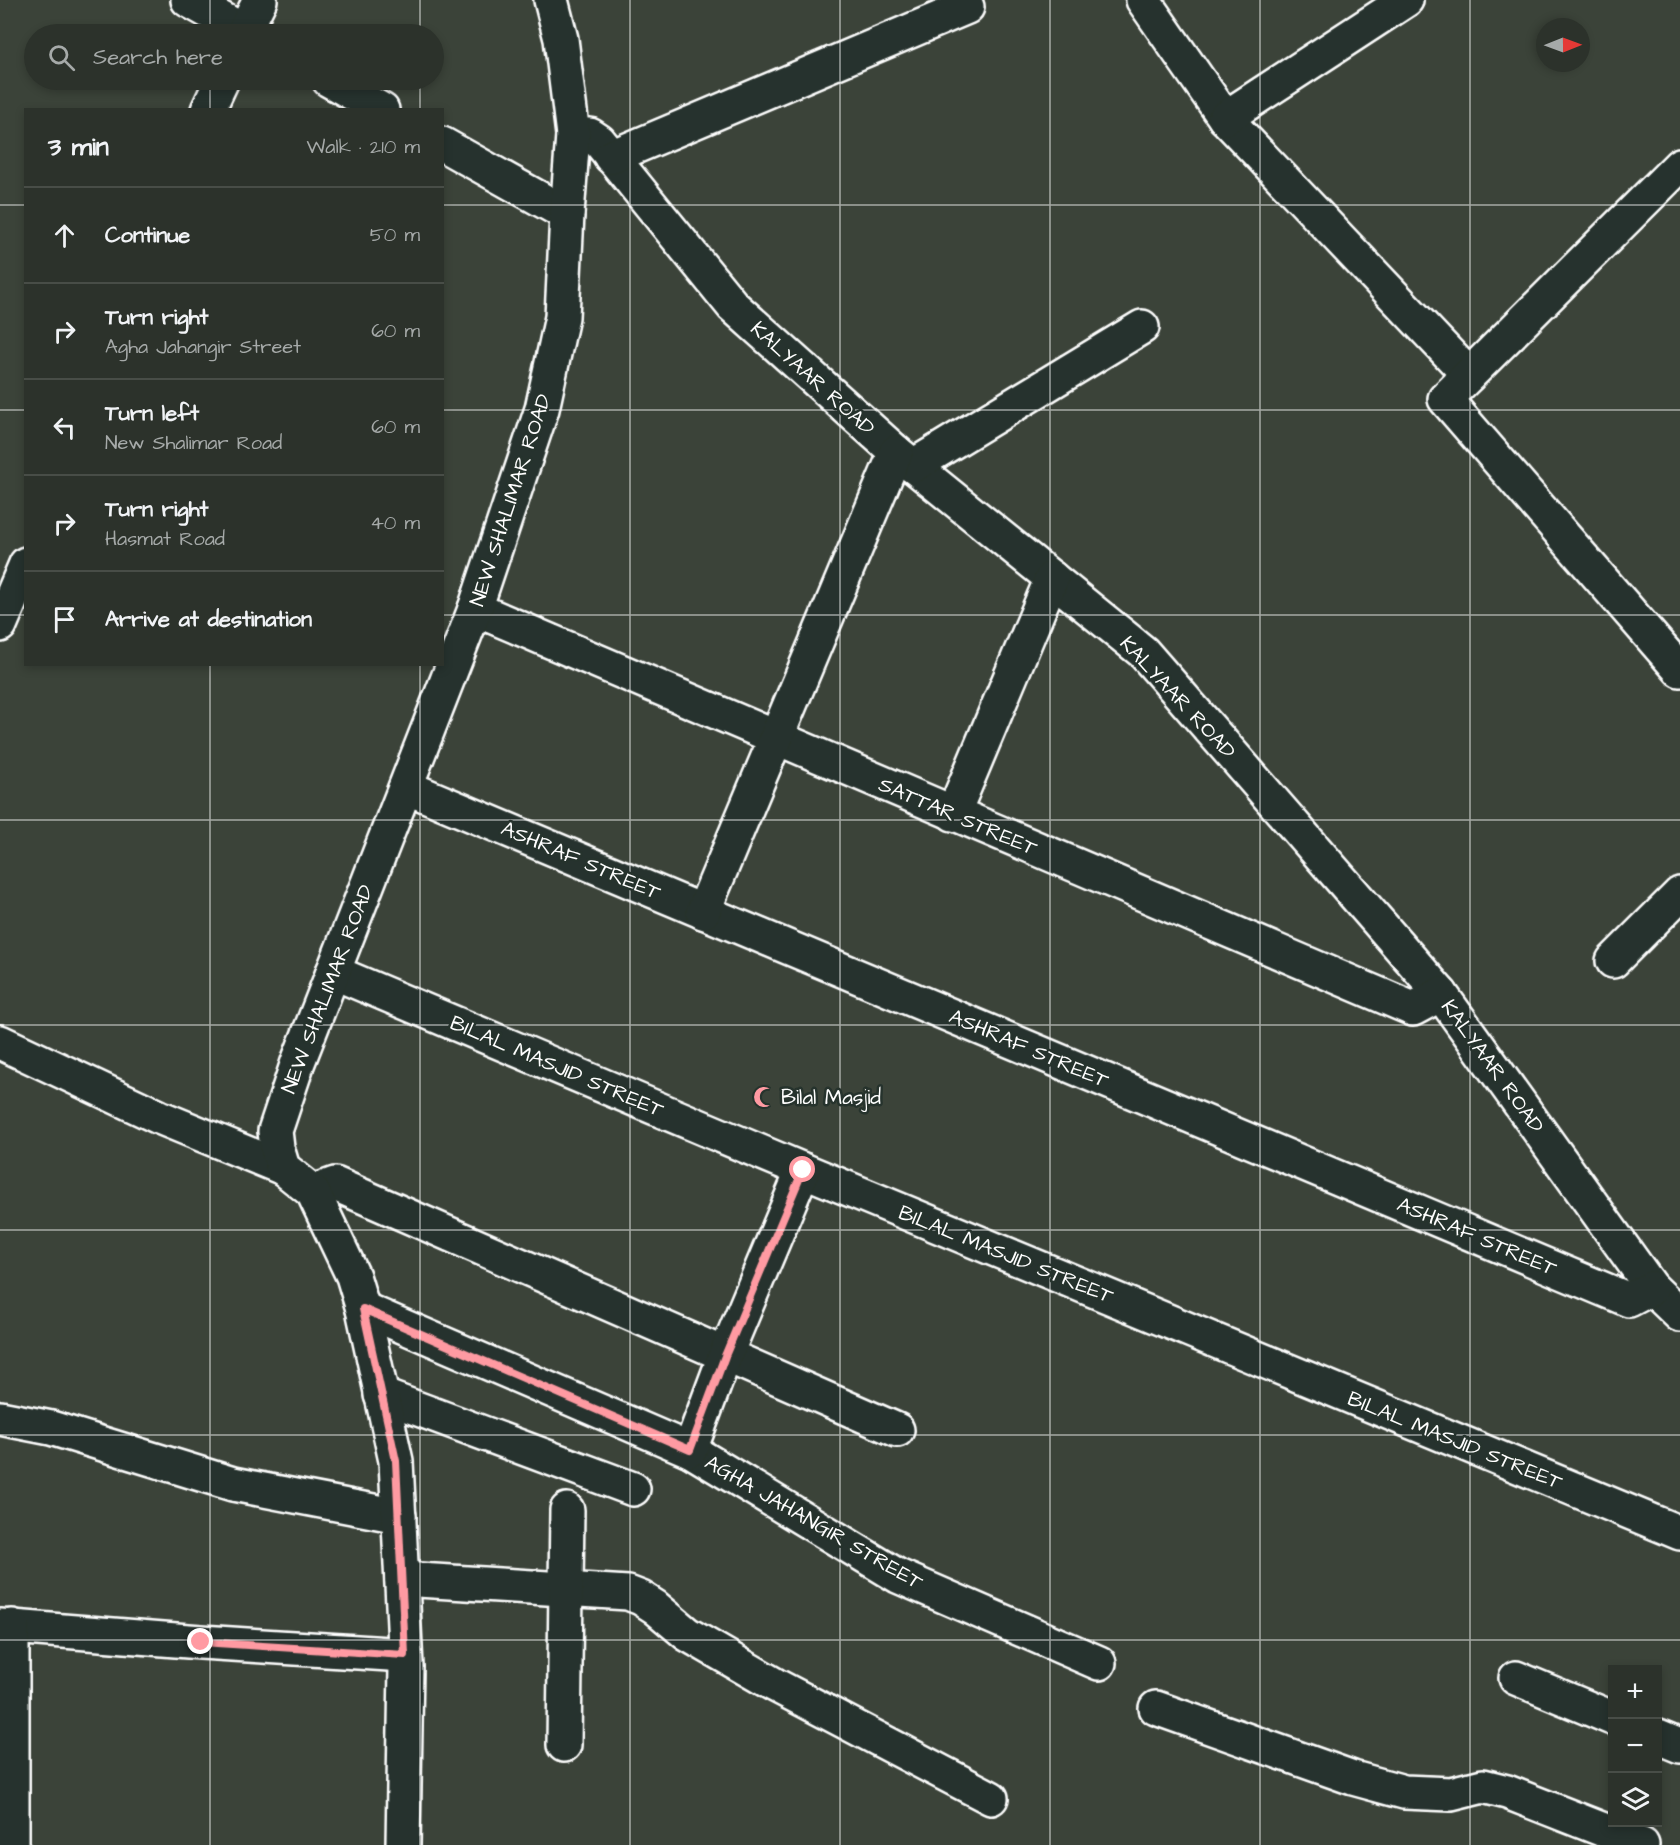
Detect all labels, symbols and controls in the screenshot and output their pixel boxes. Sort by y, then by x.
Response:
north arrow [1536,18,1590,72]
search box [24,24,444,90]
icon: search [45,41,78,74]
text: Search here [93,42,223,73]
text: 3 min [48,129,109,165]
text: Walk · 210 m [307,133,420,161]
icon: ahead [48,219,81,252]
text: Continue [105,220,190,251]
text: 50 m [370,221,420,249]
text: Turn right [105,302,208,333]
icon: right [48,315,81,348]
street label: KALYAAR ROAD [744,315,881,442]
text: 60 m [371,317,420,345]
text: Agha Jahangir Street [105,333,301,361]
street label: NEW SHALIMAR ROAD [462,390,559,610]
text: Turn left [105,398,199,429]
icon: left [48,411,81,444]
text: 60 m [371,413,420,441]
text: New Shalimar Road [105,429,282,457]
text: Turn right [105,494,208,525]
icon: right [48,507,81,540]
text: 40 m [370,509,420,537]
text: Hasmat Road [105,525,225,553]
icon: arrive [48,603,81,636]
text: Arrive at destination [105,604,312,635]
street label: KALYAAR ROAD [1113,630,1242,765]
street label: SATTAR STREET [874,770,1042,863]
street label: ASHRAF STREET [497,814,666,907]
street label: NEW SHALIMAR ROAD [274,880,381,1098]
street label: KALYAAR ROAD [1434,994,1551,1139]
street label: ASHRAF STREET [945,1002,1114,1095]
street label: BILAL MASJID STREET [446,1008,669,1125]
place label: Bilal Masjid [781,1083,881,1112]
mosque icon: Bilal Masjid [752,1085,776,1109]
route start [789,1156,815,1182]
street label: ASHRAF STREET [1393,1190,1562,1283]
street label: BILAL MASJID STREET [894,1198,1118,1311]
street label: BILAL MASJID STREET [1343,1384,1567,1497]
street label: AGHA JAHANGIR STREET [700,1448,929,1597]
route end [187,1628,213,1654]
map controls [1608,1665,1662,1827]
button: + [1608,1665,1662,1719]
button: − [1608,1719,1662,1773]
button: layers [1608,1773,1662,1827]

